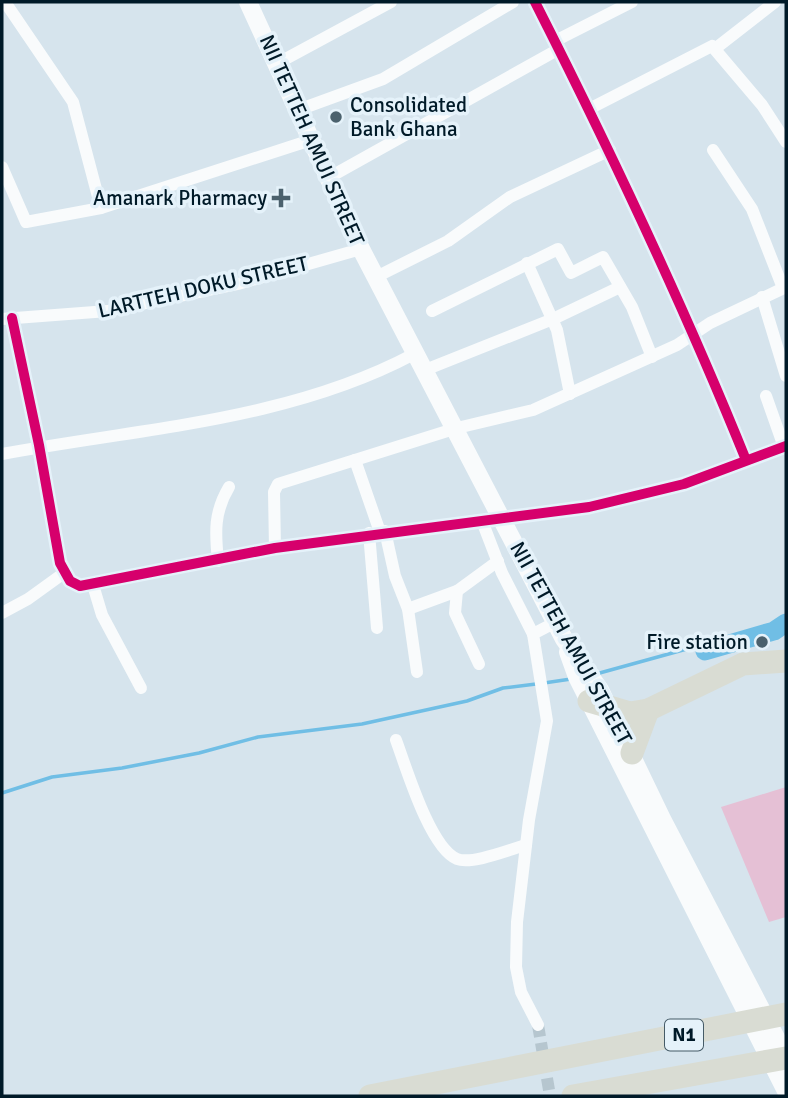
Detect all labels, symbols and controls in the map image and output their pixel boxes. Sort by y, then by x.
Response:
street label: NII TETTEH AMUI STREET [254,31,371,250]
place label: Consolidated Bank Ghana [350,92,467,142]
marker: Consolidated Bank Ghana [328,109,344,125]
place label: Amanark Pharmacy [93,185,267,211]
marker: Amanark Pharmacy [273,190,289,206]
street label: LARTTEH DOKU STREET [96,250,311,324]
street label: NII TETTEH AMUI STREET [504,537,638,750]
place label: Fire station [646,629,748,655]
marker: Fire station [754,634,770,650]
road number: N1 [665,1020,703,1050]

